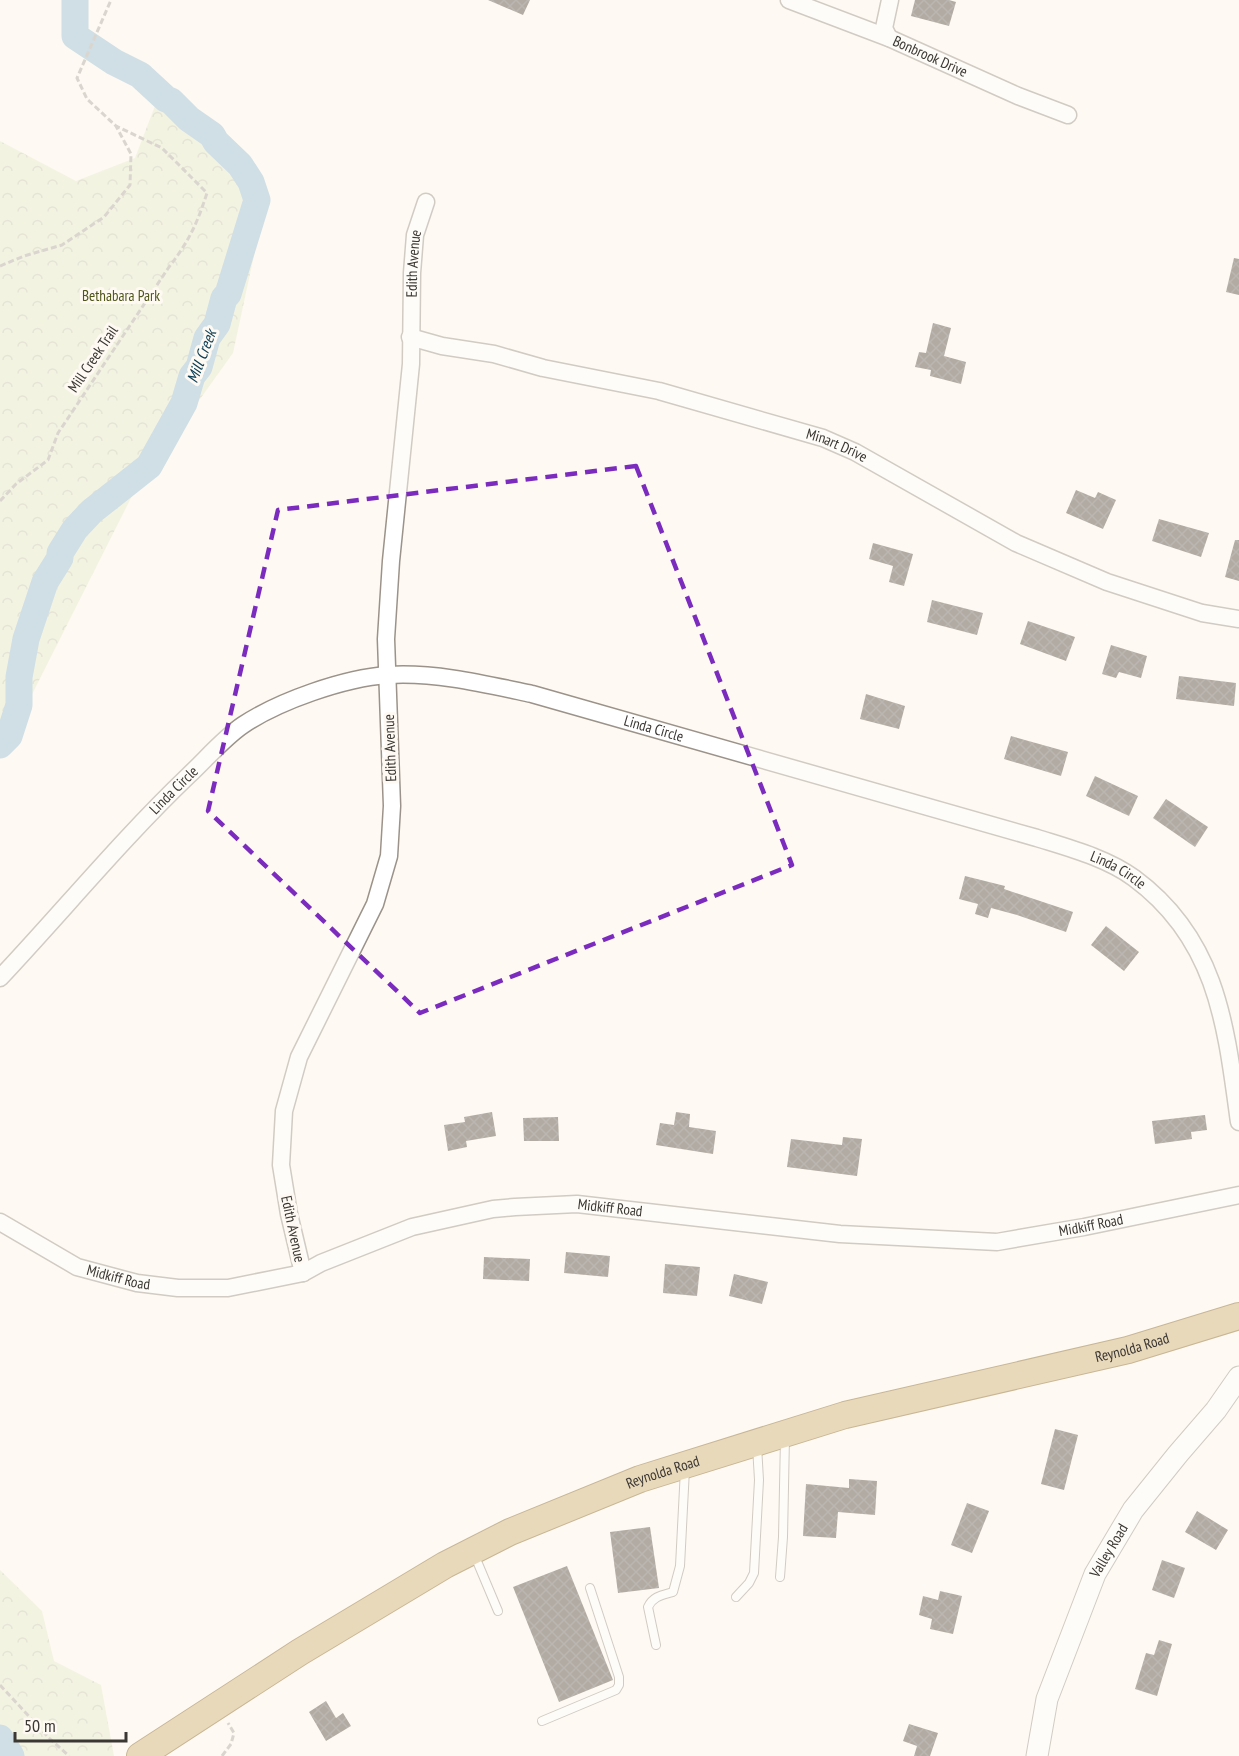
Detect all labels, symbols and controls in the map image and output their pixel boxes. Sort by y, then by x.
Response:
street label: Bonbrook Drive [890,31,971,81]
street label: Edith Avenue [402,227,425,298]
park label: Bethabara Park [82,286,160,305]
street label: Mill Creek Trail [63,321,122,396]
water label: Mill Creek [182,325,221,385]
street label: Minart Drive [804,424,871,466]
street label: Linda Circle [622,711,686,746]
street label: Edith Avenue [379,714,400,782]
street label: Linda Circle [145,762,202,818]
street label: Linda Circle [1088,846,1150,893]
street label: Edith Avenue [277,1194,310,1264]
street label: Midkiff Road [577,1194,644,1220]
street label: Midkiff Road [1057,1209,1125,1240]
street label: Midkiff Road [85,1260,151,1294]
street label: Reynolda Road [1093,1328,1171,1366]
street label: Reynolda Road [623,1451,702,1493]
street label: Valley Road [1085,1520,1132,1582]
scale bar [15,1705,126,1743]
text: 50 m [24,1714,56,1737]

